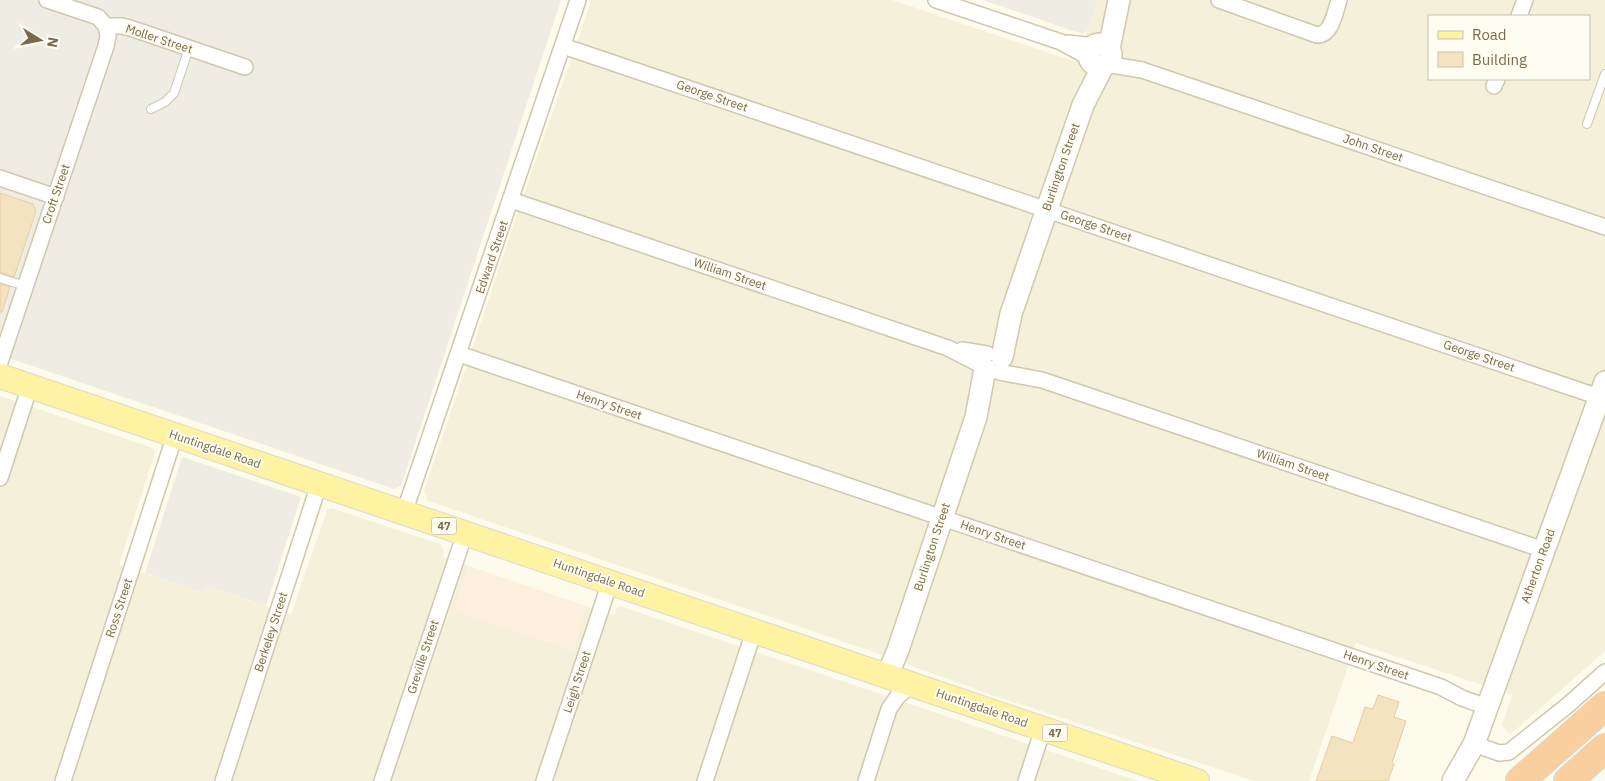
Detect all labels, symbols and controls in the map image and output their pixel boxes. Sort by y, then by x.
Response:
north arrow [15,15,65,65]
legend [1428,15,1590,80]
street label: Moller Street [124,21,195,56]
text: Road [1472,25,1507,44]
text: N [43,36,63,49]
text: Building [1472,50,1527,69]
street label: George Street [675,76,750,115]
street label: Burlington Street [1038,121,1083,213]
street label: John Street [1341,130,1405,165]
street label: Croft Street [38,162,73,226]
street label: George Street [1059,206,1134,245]
street label: Edward Street [472,218,511,295]
street label: William Street [692,254,768,293]
street label: George Street [1442,336,1517,375]
street label: Henry Street [574,386,644,423]
street label: Huntingdale Road [167,426,263,471]
street label: William Street [1255,445,1331,484]
street label: Burlington Street [910,501,953,593]
street label: Henry Street [958,516,1028,553]
road number: 47 [432,518,456,534]
street label: Atherton Road [1517,527,1558,605]
street label: Huntingdale Road [551,555,647,600]
street label: Ross Street [102,576,135,639]
street label: Berkeley Street [251,590,290,674]
street label: Greville Street [404,618,442,696]
street label: Henry Street [1341,646,1411,683]
street label: Leigh Street [559,649,594,715]
street label: Huntingdale Road [934,685,1030,730]
road number: 47 [1042,724,1068,741]

